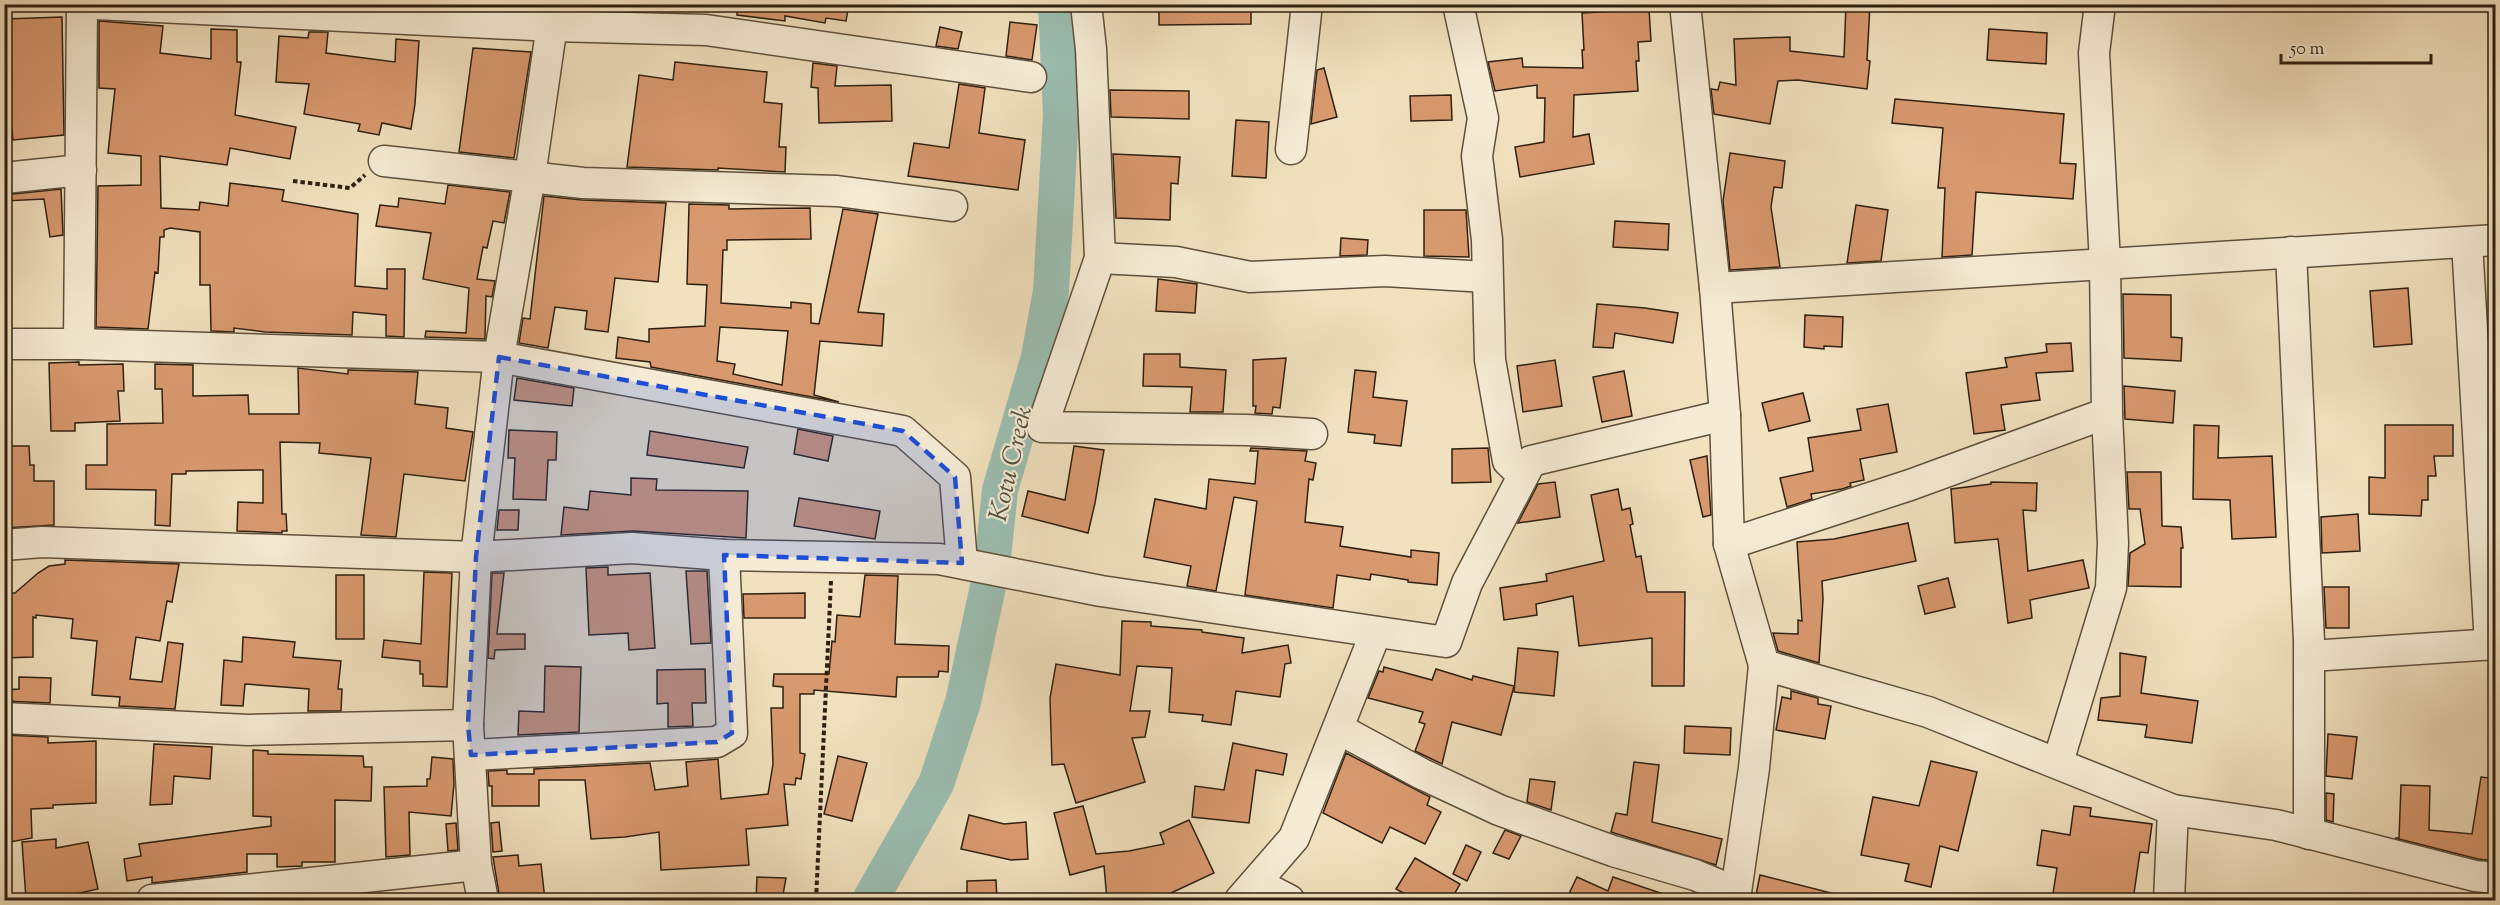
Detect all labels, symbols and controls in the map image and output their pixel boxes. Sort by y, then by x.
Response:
scale bar [2281,27,2431,65]
text: 50 m [2289,37,2325,63]
water label: Kotu Creek [981,403,1043,525]

